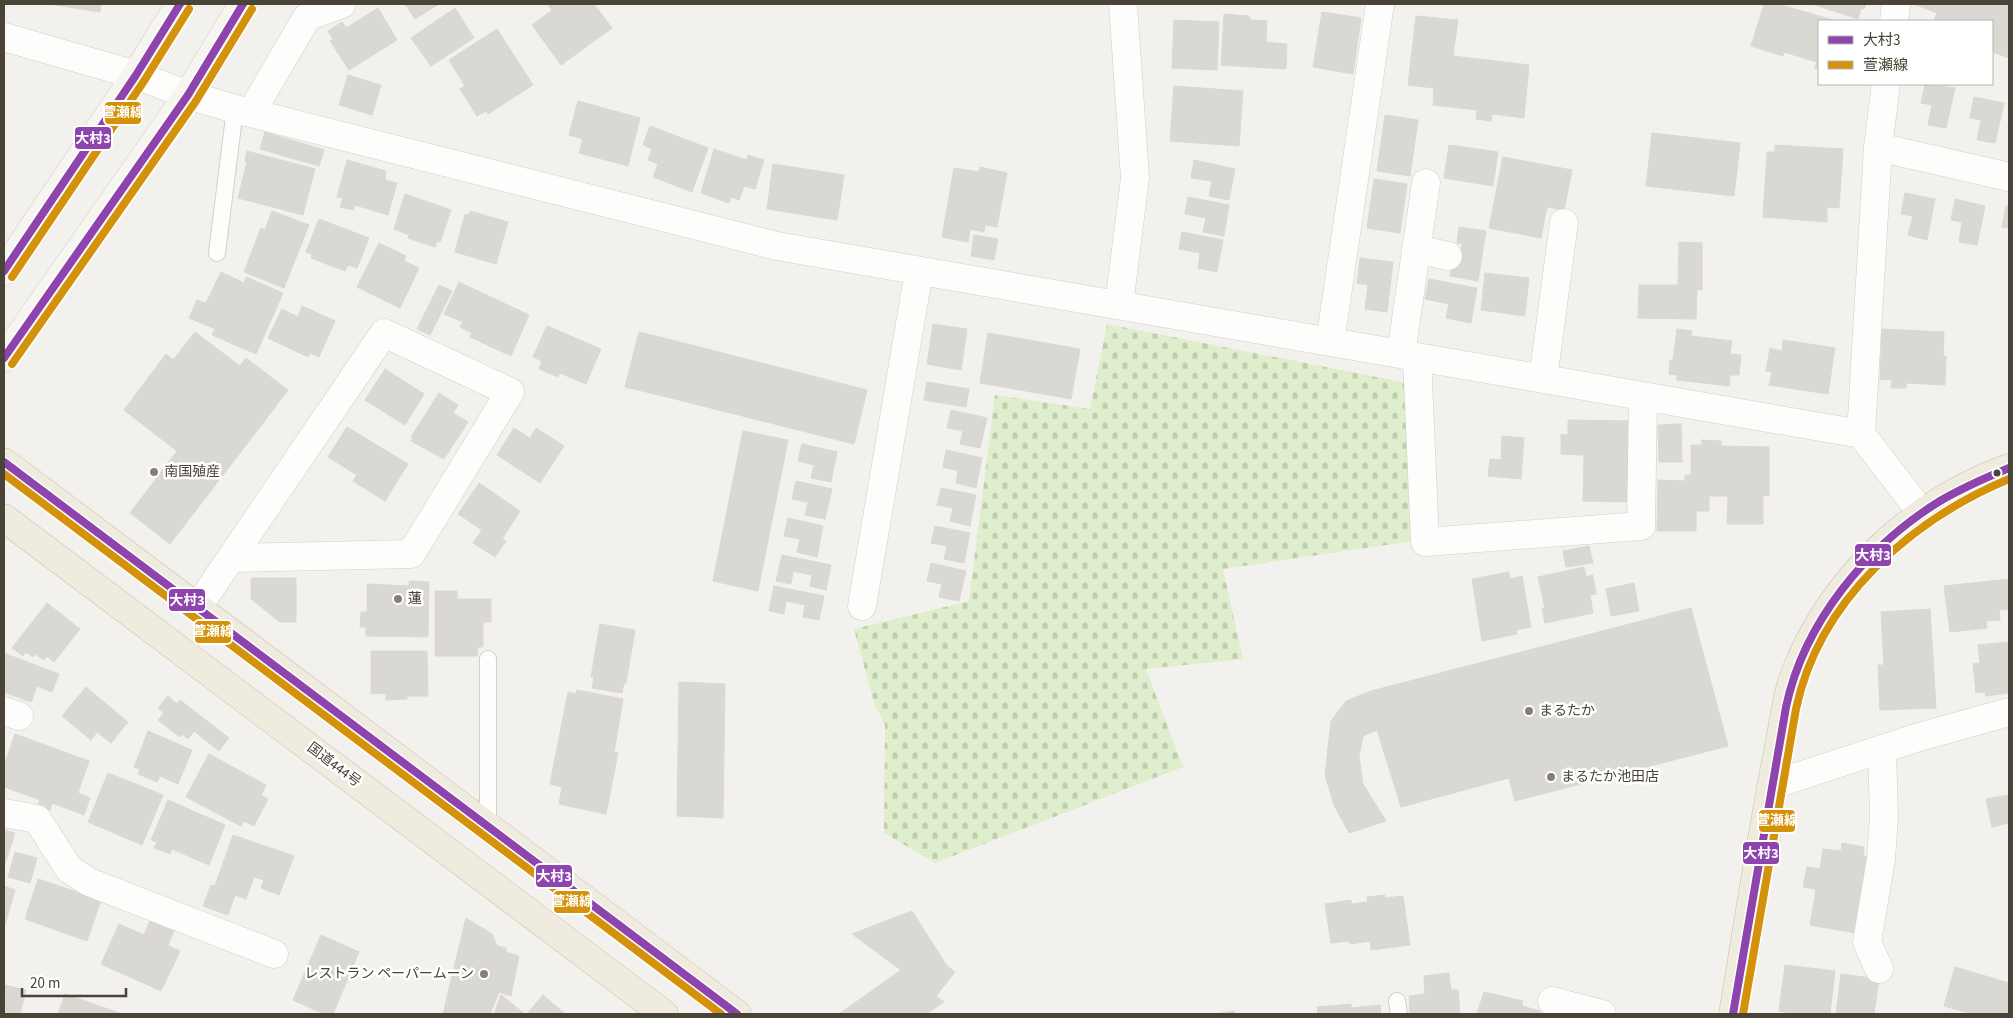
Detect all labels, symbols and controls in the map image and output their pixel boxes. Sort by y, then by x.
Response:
legend [1818,20,1993,85]
text: 大村3 [1863,30,1900,51]
text: 萱瀬線 [1863,55,1908,76]
line badge: 萱瀬線 [104,101,142,125]
text: 萱瀬線 [102,103,144,123]
line badge: 大村3 [74,126,112,150]
text: 大村3 [75,129,111,149]
place label: 南国殖産 [164,462,220,482]
marker: 南国殖産 [148,466,160,478]
unlabelled marker [1992,468,2002,478]
line badge: 大村3 [1854,543,1892,567]
text: 大村3 [1855,546,1891,566]
line badge: 大村3 [168,588,206,612]
place label: 蓮 [408,589,422,609]
text: 大村3 [169,591,205,611]
marker: 蓮 [392,593,404,605]
line badge: 萱瀬線 [194,620,232,644]
text: 萱瀬線 [192,622,234,642]
place label: まるたか [1539,701,1595,721]
marker: まるたか [1523,705,1535,717]
street label: 国道444号 [303,738,365,792]
place label: まるたか池田店 [1561,767,1659,787]
marker: まるたか池田店 [1545,771,1557,783]
line badge: 萱瀬線 [1758,809,1796,833]
text: 萱瀬線 [1756,811,1798,831]
line badge: 大村3 [1742,841,1780,865]
text: 大村3 [1743,844,1779,864]
line badge: 大村3 [535,864,573,888]
text: 大村3 [536,867,572,887]
line badge: 萱瀬線 [553,890,591,914]
text: 萱瀬線 [551,892,593,912]
place label: レストラン ペーパームーン [304,964,474,984]
scale bar [22,966,126,998]
marker: レストラン ペーパームーン [478,968,490,980]
text: 20 m [30,973,60,994]

